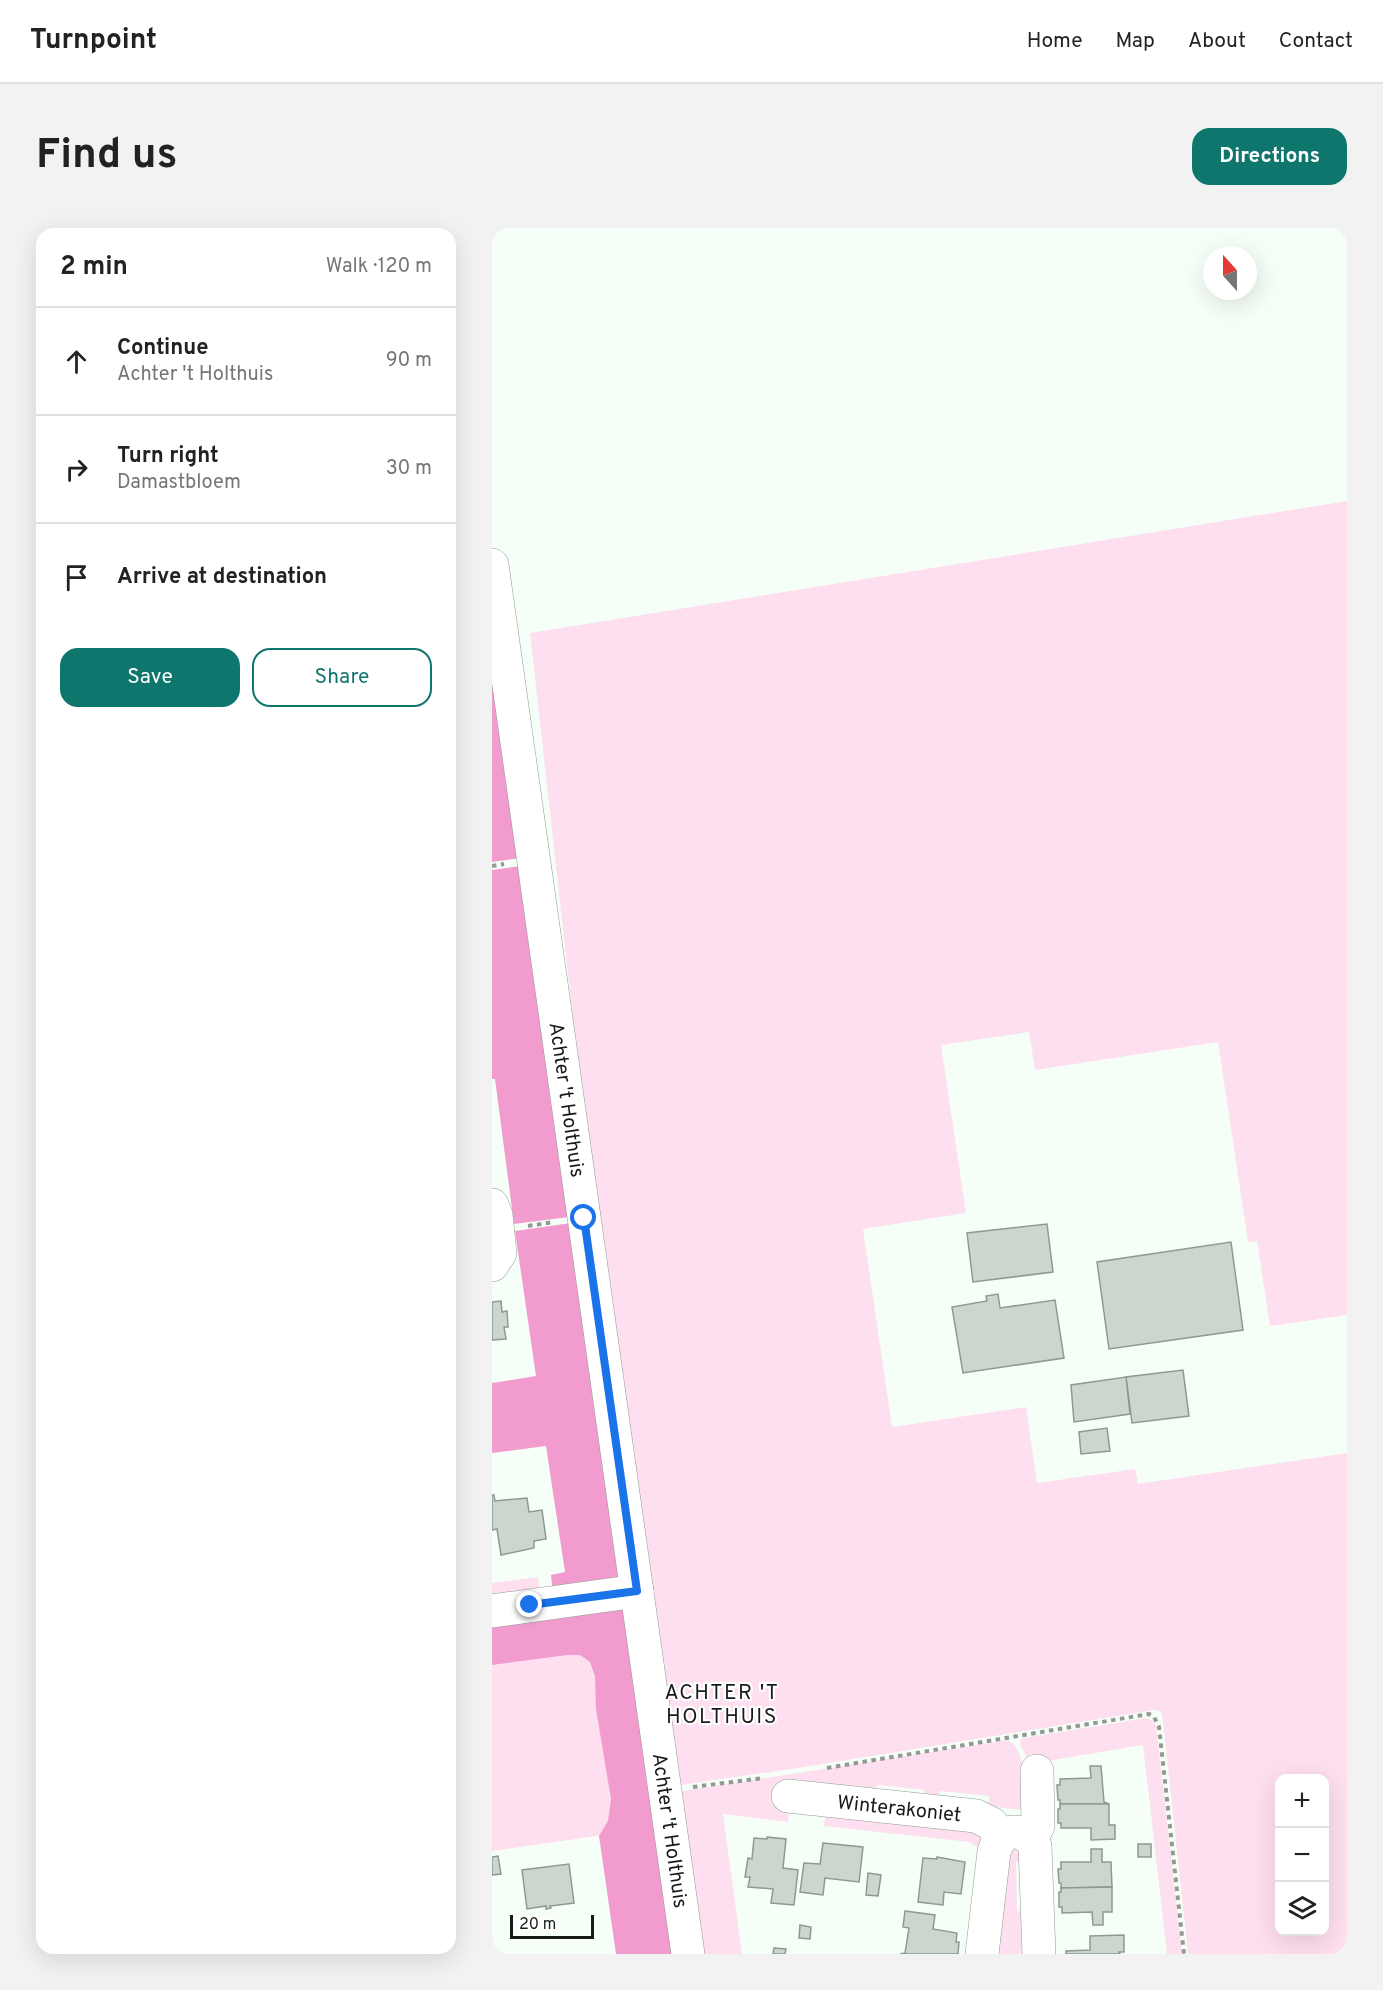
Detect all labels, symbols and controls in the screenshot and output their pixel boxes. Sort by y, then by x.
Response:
text: Turnpoint [30,23,157,59]
text: Home [1027,28,1083,55]
text: Map [1116,28,1155,55]
text: About [1188,28,1246,55]
text: Contact [1279,28,1353,55]
button: Directions [1192,128,1347,185]
text: Find us [36,130,177,183]
north arrow [1203,246,1257,300]
text: 2 min [60,251,128,284]
text: Walk · 120 m [326,254,432,280]
text: Continue [117,335,208,362]
icon: ahead [60,345,93,378]
text: 90 m [386,348,432,374]
text: Achter 't Holthuis [117,362,273,388]
text: Turn right [117,443,219,470]
icon: right [60,453,93,486]
text: 30 m [386,456,432,482]
text: Damastbloem [117,470,241,496]
icon: arrive [60,561,93,594]
text: Arrive at destination [117,564,327,591]
button: Save [60,648,240,707]
button: Share [252,648,432,707]
street label: Achter 't Holthuis [542,1021,589,1179]
route start [570,1204,596,1230]
route end [516,1591,542,1617]
district label: ACHTER 'T HOLTHUIS [664,1680,780,1731]
street label: Achter 't Holthuis [645,1751,692,1910]
map controls [1275,1774,1329,1936]
button: + [1275,1774,1329,1828]
street label: Winterakoniet [836,1790,963,1829]
button: − [1275,1828,1329,1882]
button: layers [1275,1882,1329,1936]
scale bar [510,1912,594,1940]
text: 20 m [519,1915,556,1935]

